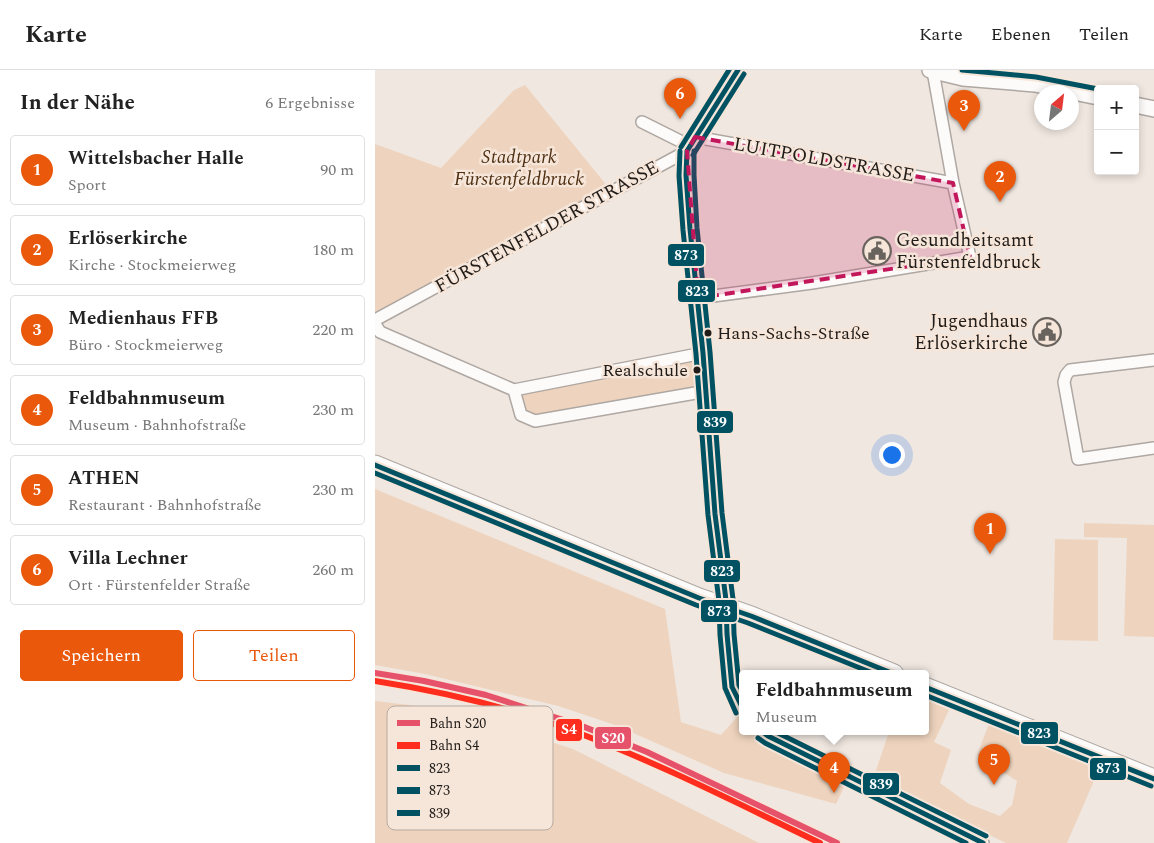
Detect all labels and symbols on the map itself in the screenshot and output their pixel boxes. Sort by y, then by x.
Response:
pin: 6 [664,78,696,119]
north arrow [1034,85,1079,130]
pin: 3 [948,90,980,131]
street label: LUITPOLDSTRASSE [731,130,917,190]
park label: Stadtpark Fürstenfeldbruck [454,143,584,194]
street label: FÜRSTENFELDER STRASSE [430,153,664,301]
pin: 2 [984,161,1016,202]
place label: Gesundheitsamt Fürstenfeldbruck [896,226,1041,277]
public building icon: Gesundheitsamt Fürstenfeldbruck [862,236,892,266]
line badge: 873 [667,243,705,267]
text: 873 [674,245,698,266]
line badge: 823 [677,279,716,303]
text: 823 [685,281,709,302]
place label: Jugendhaus Erlöserkirche [914,307,1028,358]
public building icon: Jugendhaus Erlöserkirche [1032,317,1062,347]
place label: Hans-Sachs-Straße [717,320,870,347]
marker: Hans-Sachs-Straße [703,328,713,338]
place label: Realschule [602,357,688,384]
marker: Realschule [692,365,702,375]
line badge: 839 [696,410,734,434]
text: 839 [703,412,727,433]
your location [879,442,905,468]
pin: 1 [974,513,1006,554]
line badge: 823 [703,559,741,583]
text: 823 [710,561,734,582]
line badge: 873 [700,599,738,623]
text: 873 [707,601,731,622]
legend [387,706,553,830]
text: Bahn S20 [429,713,486,734]
line badge: S4 [555,718,583,742]
text: S4 [561,719,577,740]
line badge: 823 [1020,721,1059,745]
text: 823 [1027,723,1051,744]
line badge: S20 [594,726,632,750]
text: S20 [601,728,625,749]
text: Bahn S4 [429,735,479,756]
pin: 5 [978,744,1010,785]
pin: 4 [818,752,850,793]
line badge: 873 [1089,757,1127,781]
text: 823 [429,758,450,779]
text: 873 [1096,758,1120,779]
line badge: 839 [862,772,900,796]
text: 839 [869,774,893,795]
text: 873 [429,780,450,801]
text: 839 [429,803,450,824]

